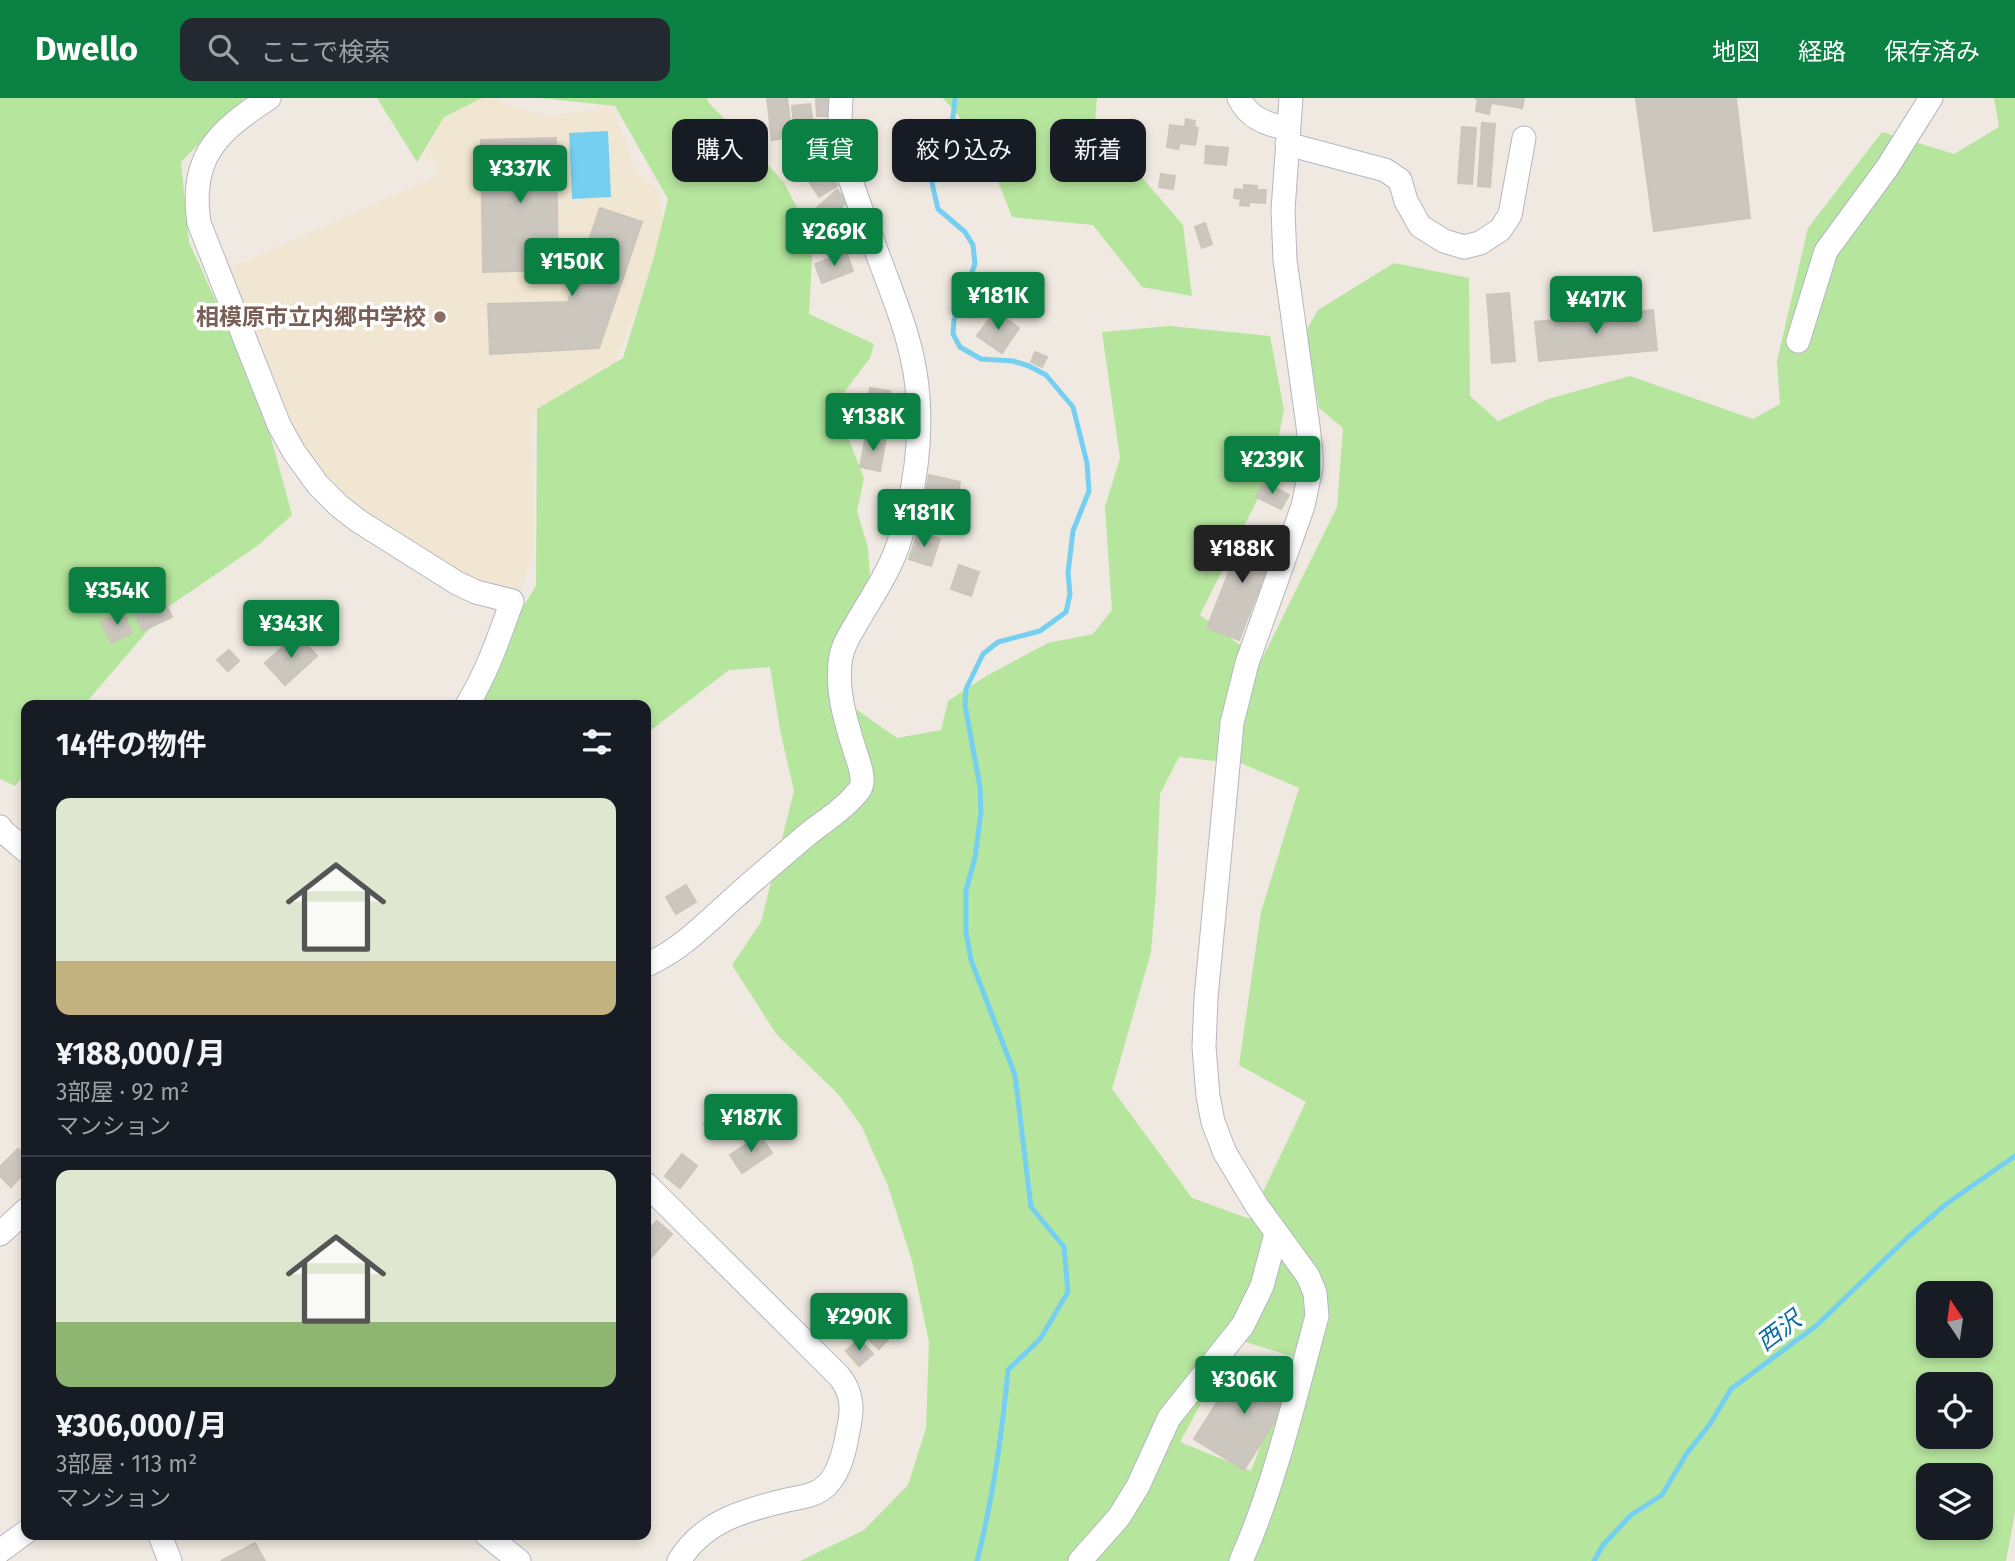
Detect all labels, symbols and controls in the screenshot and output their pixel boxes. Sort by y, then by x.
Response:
search box [180,18,670,81]
text: Dwello [35,29,138,69]
icon: search [204,30,242,68]
text: ここで検索 [260,37,390,68]
text: 地図 [1712,38,1760,66]
text: 経路 [1798,38,1846,66]
text: 保存済み [1884,38,1980,66]
chip: 購入 [672,119,768,182]
chip: 賃貸 [782,119,878,182]
chip: 絞り込み [892,119,1036,182]
chip: 新着 [1050,119,1146,182]
pin: ¥337K [471,146,569,205]
text: ¥337K [489,154,551,182]
pin: ¥269K [785,208,883,268]
text: ¥269K [802,217,866,245]
pin: ¥150K [523,238,621,298]
text: ¥150K [540,247,604,275]
pin: ¥181K [949,272,1047,332]
pin: ¥417K [1547,276,1645,336]
text: ¥181K [968,281,1028,309]
text: ¥417K [1566,285,1626,313]
place label: 相模原市立内郷中学校 [196,303,426,331]
marker: 相模原市立内郷中学校 [432,309,448,325]
pin: ¥138K [824,394,922,453]
text: ¥138K [842,402,904,430]
pin: ¥239K [1223,436,1321,496]
text: ¥239K [1240,445,1304,473]
pin: ¥181K [875,490,973,549]
text: ¥181K [894,498,954,526]
pin: ¥188K [1193,526,1291,585]
text: ¥188K [1210,534,1274,562]
pin: ¥354K [68,568,166,627]
text: ¥354K [85,576,149,604]
pin: ¥343K [242,601,340,660]
text: ¥343K [259,609,323,637]
icon: filters [578,723,616,761]
text: 14件の物件 [56,727,207,763]
icon: home [273,844,399,970]
text: ¥188,000/月 [56,1036,226,1072]
text: 3部屋 · 92 m² [56,1078,189,1106]
pin: ¥187K [702,1094,800,1154]
text: ¥187K [720,1103,782,1131]
text: マンション [56,1112,171,1140]
icon: home [273,1216,399,1342]
north arrow [1916,1281,1993,1358]
map controls [1916,1281,1993,1540]
pin: ¥290K [810,1294,908,1353]
text: ¥290K [826,1302,892,1330]
water label: 西沢 [1751,1304,1809,1357]
pin: ¥306K [1195,1356,1293,1416]
text: ¥306K [1211,1365,1277,1393]
button: locate [1916,1372,1993,1449]
text: ¥306,000/月 [56,1408,228,1444]
text: 3部屋 · 113 m² [56,1450,197,1478]
button: layers [1916,1463,1993,1540]
text: マンション [56,1484,171,1512]

